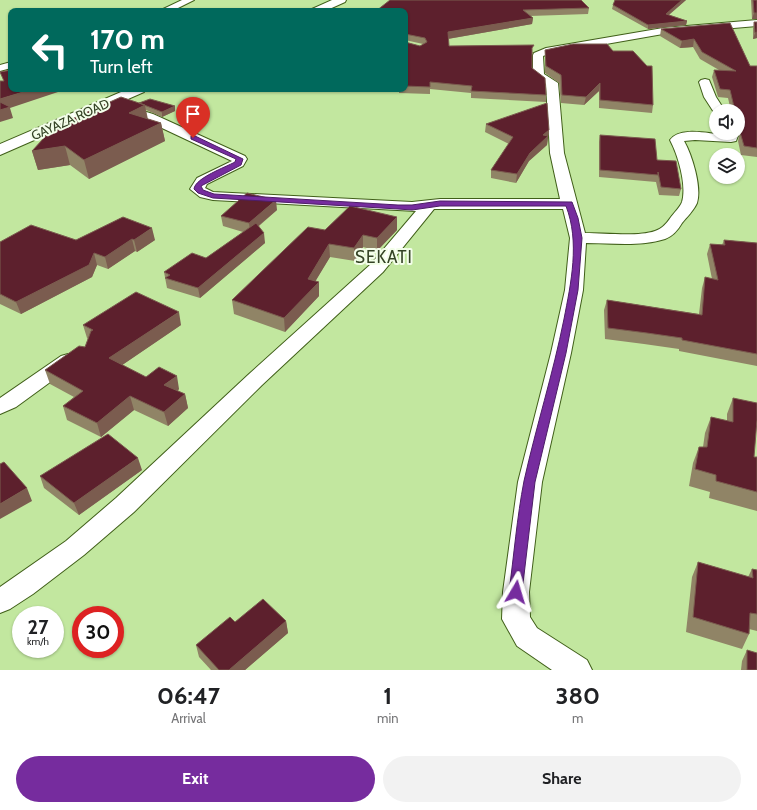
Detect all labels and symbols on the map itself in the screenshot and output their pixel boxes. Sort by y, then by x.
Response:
street label: GAYAZA ROAD [29,95,111,143]
pin [176,97,210,138]
district label: SEKATI [355,247,413,267]
position arrow [495,571,537,613]
speed limit sign: 30 [72,606,124,658]

